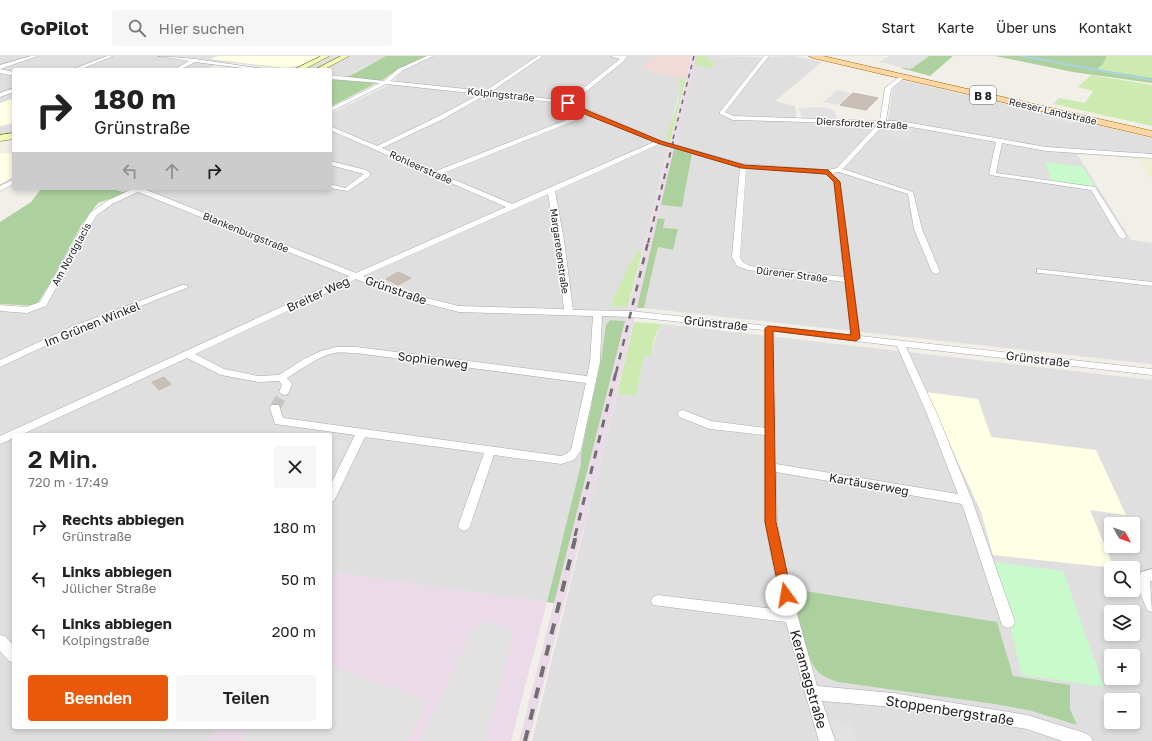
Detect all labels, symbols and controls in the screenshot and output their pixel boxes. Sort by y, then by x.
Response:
search box [112,10,392,46]
text: GoPilot [20,16,88,39]
icon: search [126,17,148,39]
text: Hier suchen [158,19,245,37]
text: Start [882,19,915,36]
text: Karte [937,19,974,36]
text: Über uns [996,19,1056,36]
text: Kontakt [1078,19,1132,36]
text: 180 m [94,82,176,115]
icon: right [28,84,80,136]
street label: Kolpingstraße [467,85,535,104]
pin [551,86,585,120]
road number: B 8 [970,86,996,104]
icon: arrive [557,92,579,114]
street label: Reeser Landstraße [1008,95,1098,127]
street label: Diersfordter Straße [816,115,908,131]
text: Grünstraße [94,116,190,138]
street label: Rohleerstraße [388,148,455,186]
icon: left [119,160,141,182]
icon: ahead [161,160,183,182]
icon: right [203,160,225,182]
street label: Margaretenstraße [548,208,572,294]
street label: Blankenburgstraße [201,209,291,255]
street label: Am Nordglacis [49,220,93,288]
street label: Dürener Straße [755,264,829,284]
street label: Grünstraße [363,272,429,308]
street label: Breiter Weg [284,273,352,315]
street label: Im Grünen Winkel [42,298,142,350]
street label: Grünstraße [683,312,749,334]
street label: Sophienweg [397,348,469,372]
street label: Grünstraße [1005,348,1071,370]
text: 2 Min. [28,444,98,473]
button: close [274,446,316,488]
street label: Kartäuserweg [828,470,910,498]
text: 720 m · 17:49 [28,474,109,490]
text: Rechts abbiegen [62,510,184,528]
icon: right [28,516,50,538]
north arrow [1104,517,1140,553]
map controls [1104,517,1140,729]
text: 180 m [273,518,316,536]
text: Grünstraße [62,528,132,544]
button: search [1104,561,1140,597]
text: Links abbiegen [62,562,172,580]
icon: left [28,568,50,590]
text: 50 m [281,570,316,588]
position arrow [765,574,807,616]
text: Jülicher Straße [62,580,156,596]
button: layers [1104,605,1140,641]
text: Links abbiegen [62,614,172,632]
icon: left [28,620,50,642]
text: 200 m [272,622,316,640]
street label: Keramagstraße [787,628,831,730]
text: Kolpingstraße [62,632,150,648]
button: + [1104,649,1140,685]
button: Beenden [28,675,168,721]
button: Teilen [176,675,316,721]
street label: Stoppenbergstraße [885,691,1015,729]
button: − [1104,693,1140,729]

